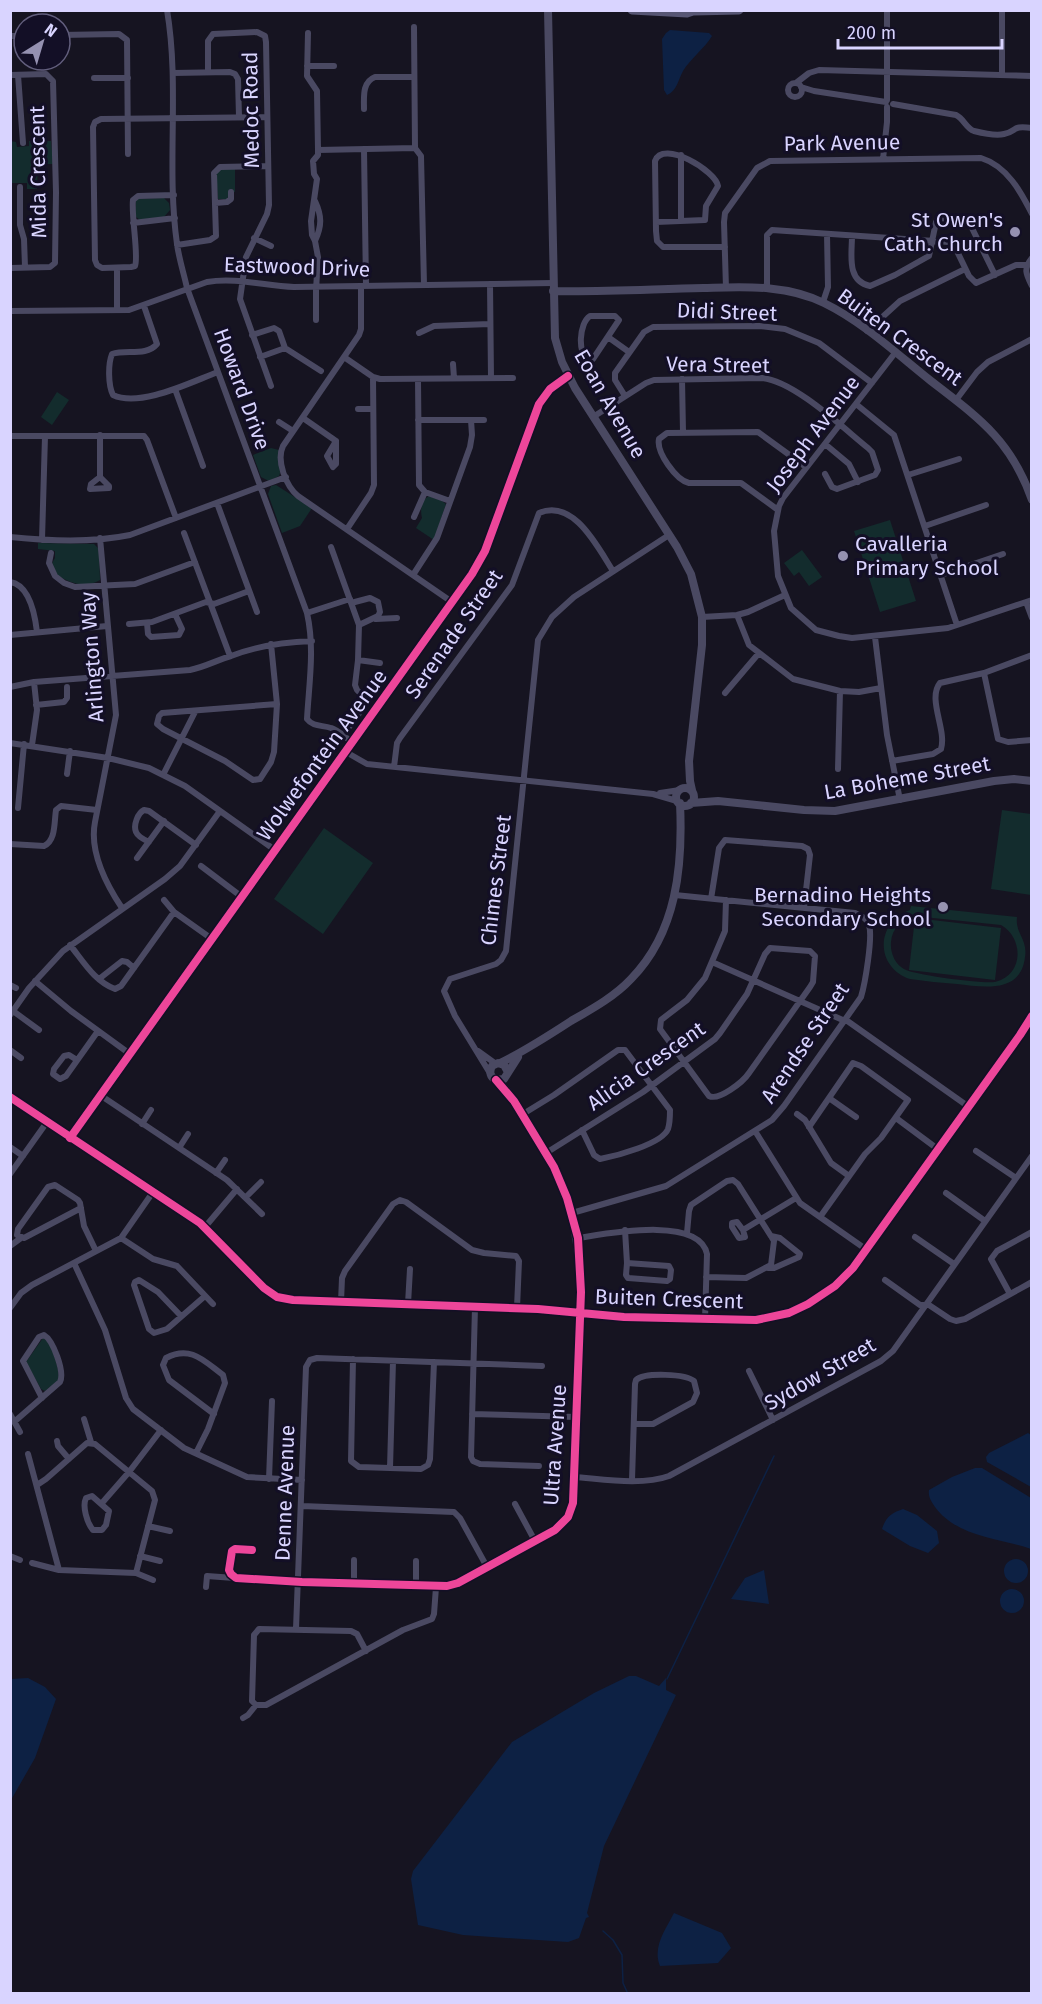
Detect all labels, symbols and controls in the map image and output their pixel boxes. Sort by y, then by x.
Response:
north arrow [12,12,72,72]
scale bar [838,12,1002,50]
text: N [41,20,61,41]
text: 200 m [847,22,896,44]
street label: Medoc Road [237,51,265,169]
street label: Mida Crescent [24,105,52,239]
street label: Park Avenue [783,129,901,157]
place label: St Owen's Cath. Church [884,207,1003,257]
marker: St Owen's Cath. Church [1008,225,1022,239]
street label: Eastwood Drive [223,251,371,283]
street label: Buiten Crescent [832,283,968,391]
street label: Didi Street [676,297,778,327]
street label: Howard Drive [208,325,276,453]
street label: Eoan Avenue [568,345,652,463]
street label: Vera Street [666,351,771,379]
street label: Joseph Avenue [761,370,865,498]
place label: Cavalleria Primary School [855,531,999,581]
marker: Cavalleria Primary School [836,549,850,563]
street label: Serenade Street [400,564,509,704]
street label: Arlington Way [74,590,110,723]
street label: Wolwefontein Avenue [251,664,393,846]
street label: La Boheme Street [822,751,992,805]
street label: Chimes Street [475,813,517,947]
place label: Bernadino Heights Secondary School [754,882,931,932]
marker: Bernadino Heights Secondary School [936,900,950,914]
street label: Arendse Street [755,978,855,1108]
street label: Alicia Crescent [582,1015,710,1116]
street label: Buiten Crescent [594,1283,744,1315]
street label: Sydow Street [760,1332,881,1416]
street label: Ultra Avenue [538,1383,572,1507]
street label: Denne Avenue [270,1424,300,1562]

